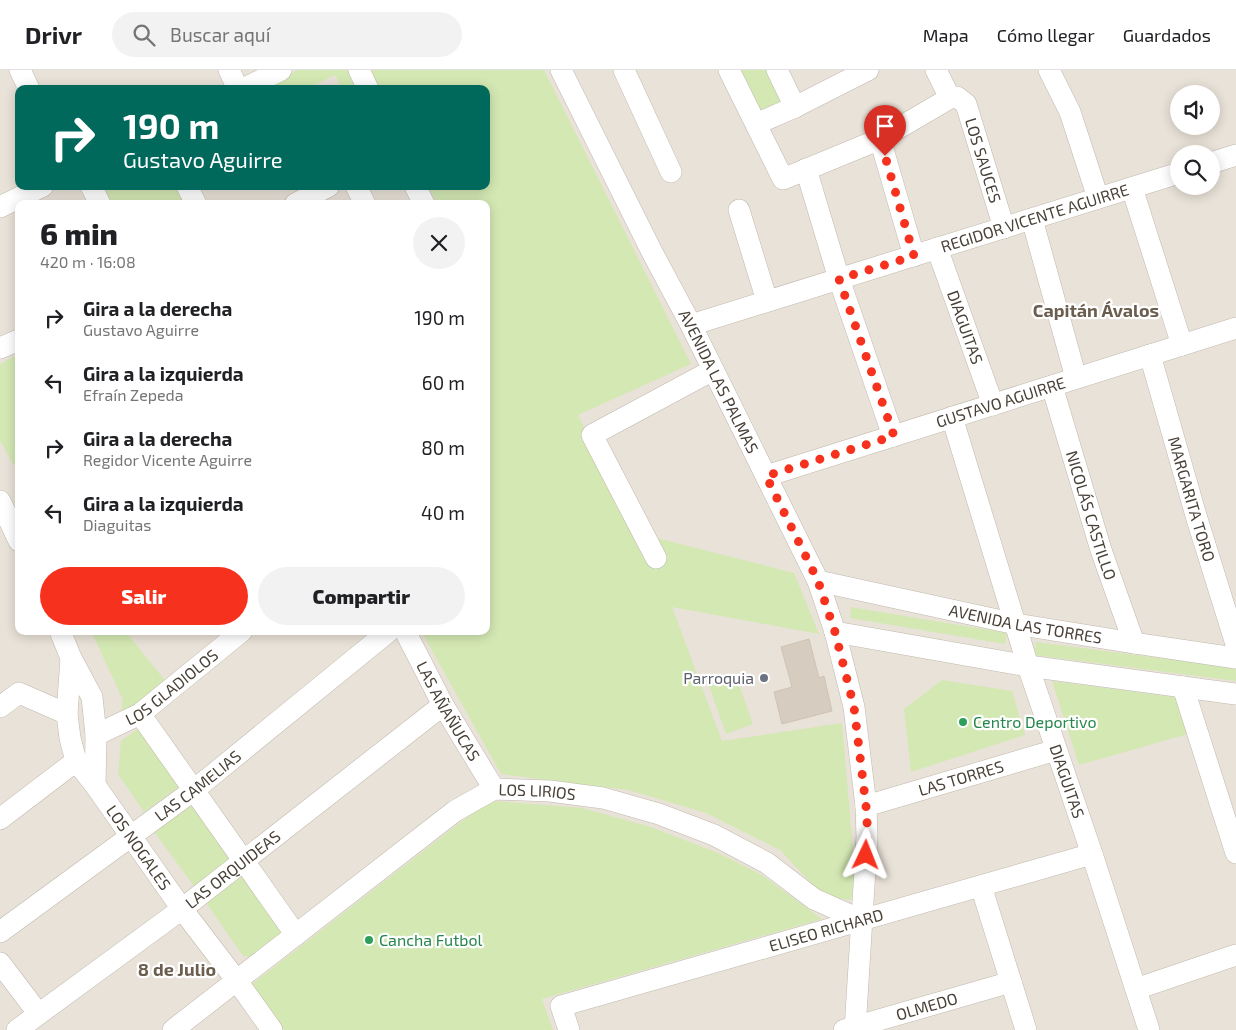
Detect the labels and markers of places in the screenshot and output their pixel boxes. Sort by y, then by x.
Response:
pin [864,105,906,156]
place label: Parroquia [683,668,754,687]
marker: Parroquia [758,672,770,684]
place label: Centro Deportivo [973,712,1097,731]
marker: Centro Deportivo [957,716,969,728]
place label: Cancha Futbol [379,930,482,949]
marker: Cancha Futbol [363,934,375,946]

